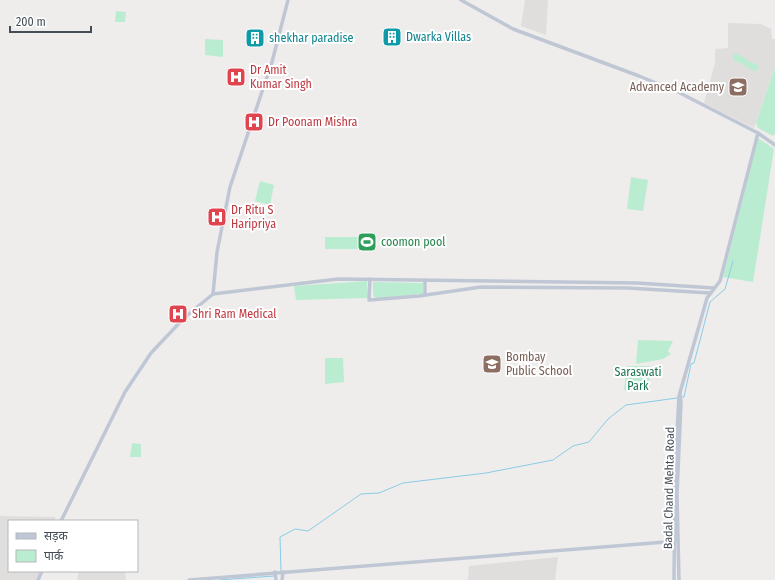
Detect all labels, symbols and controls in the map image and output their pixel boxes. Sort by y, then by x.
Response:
scale bar [10,8,91,34]
text: 200 m [16,15,46,29]
building icon: Dwarka Villas [381,26,403,48]
building icon: shekhar paradise [244,27,266,49]
place label: Dwarka Villas [406,30,471,44]
place label: shekhar paradise [269,31,354,45]
place label: Dr Amit Kumar Singh [250,63,312,91]
hospital icon: Dr Amit Kumar Singh [225,66,247,88]
school or university icon: Advanced Academy [727,76,749,98]
place label: Advanced Academy [630,80,725,94]
hospital icon: Dr Poonam Mishra [243,111,265,133]
place label: Dr Poonam Mishra [268,115,358,129]
place label: Dr Ritu S Haripriya [231,203,276,231]
hospital icon: Dr Ritu S Haripriya [206,206,228,228]
sports icon: coomon pool [356,231,378,253]
place label: coomon pool [381,235,445,249]
hospital icon: Shri Ram Medical [167,303,189,325]
place label: Shri Ram Medical [192,307,277,321]
place label: Bombay Public School [506,350,572,378]
school or university icon: Bombay Public School [481,353,503,375]
park label: Saraswati Park [614,365,662,393]
street label: Badal Chand Mehta Road [661,427,677,549]
legend [8,520,138,572]
text: सड़क [44,529,69,543]
text: पार्क [44,549,64,563]

